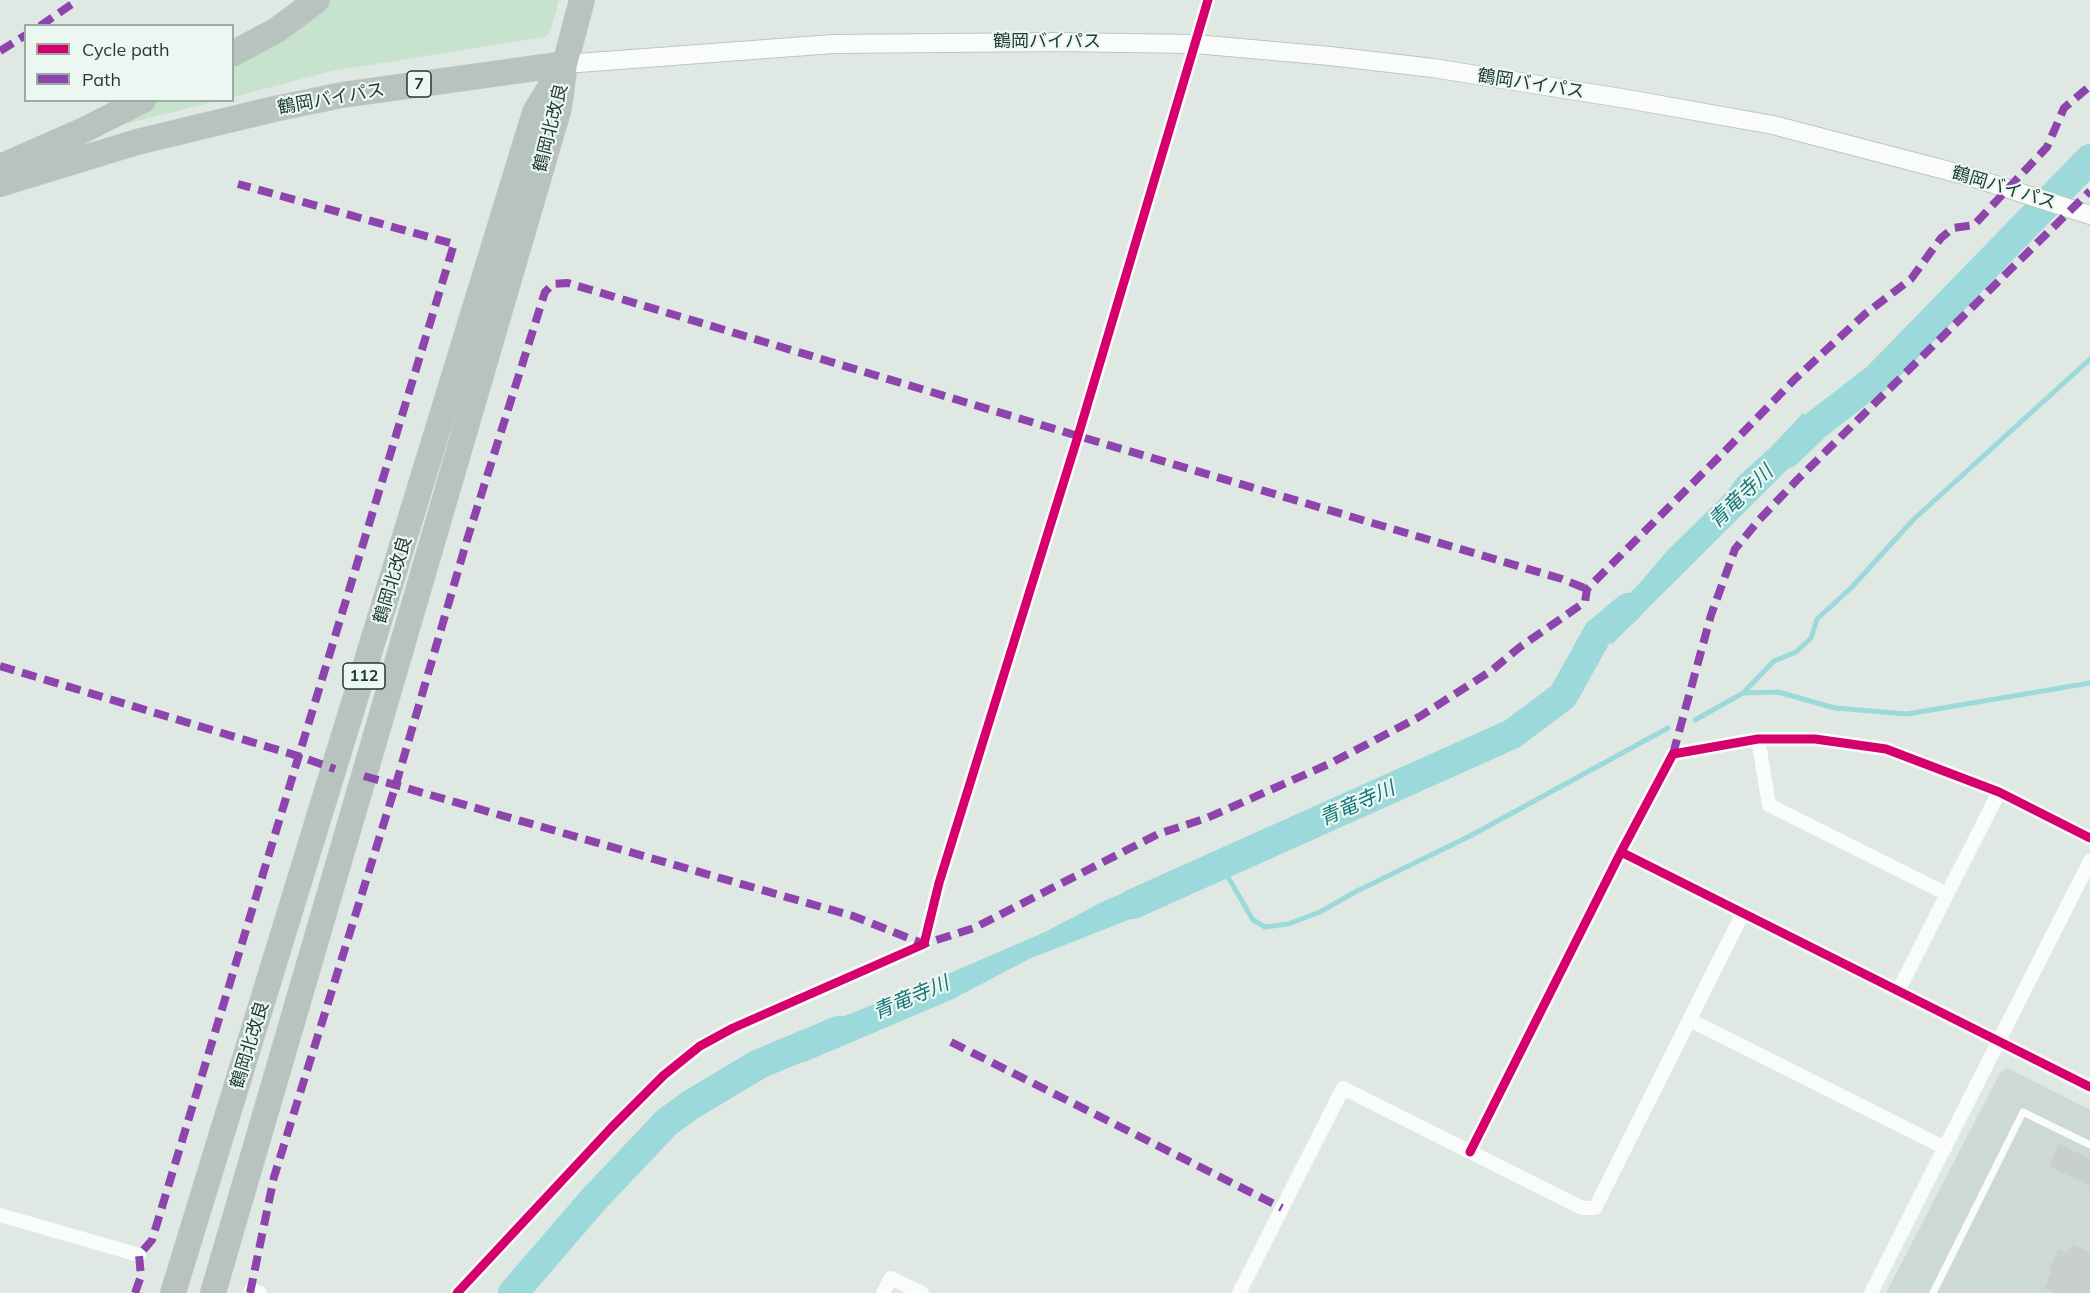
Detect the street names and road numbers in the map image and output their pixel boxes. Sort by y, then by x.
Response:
street label: 鶴岡バイパス [993,31,1101,53]
street label: 鶴岡バイパス [1476,65,1586,103]
road number: 7 [407,71,431,97]
street label: 鶴岡バイパス [276,79,386,119]
street label: 鶴岡北改良 [530,82,572,174]
street label: 鶴岡バイパス [1949,162,2059,214]
street label: 鶴岡北改良 [370,534,416,626]
road number: 112 [343,663,385,689]
street label: 鶴岡北改良 [227,999,273,1091]

